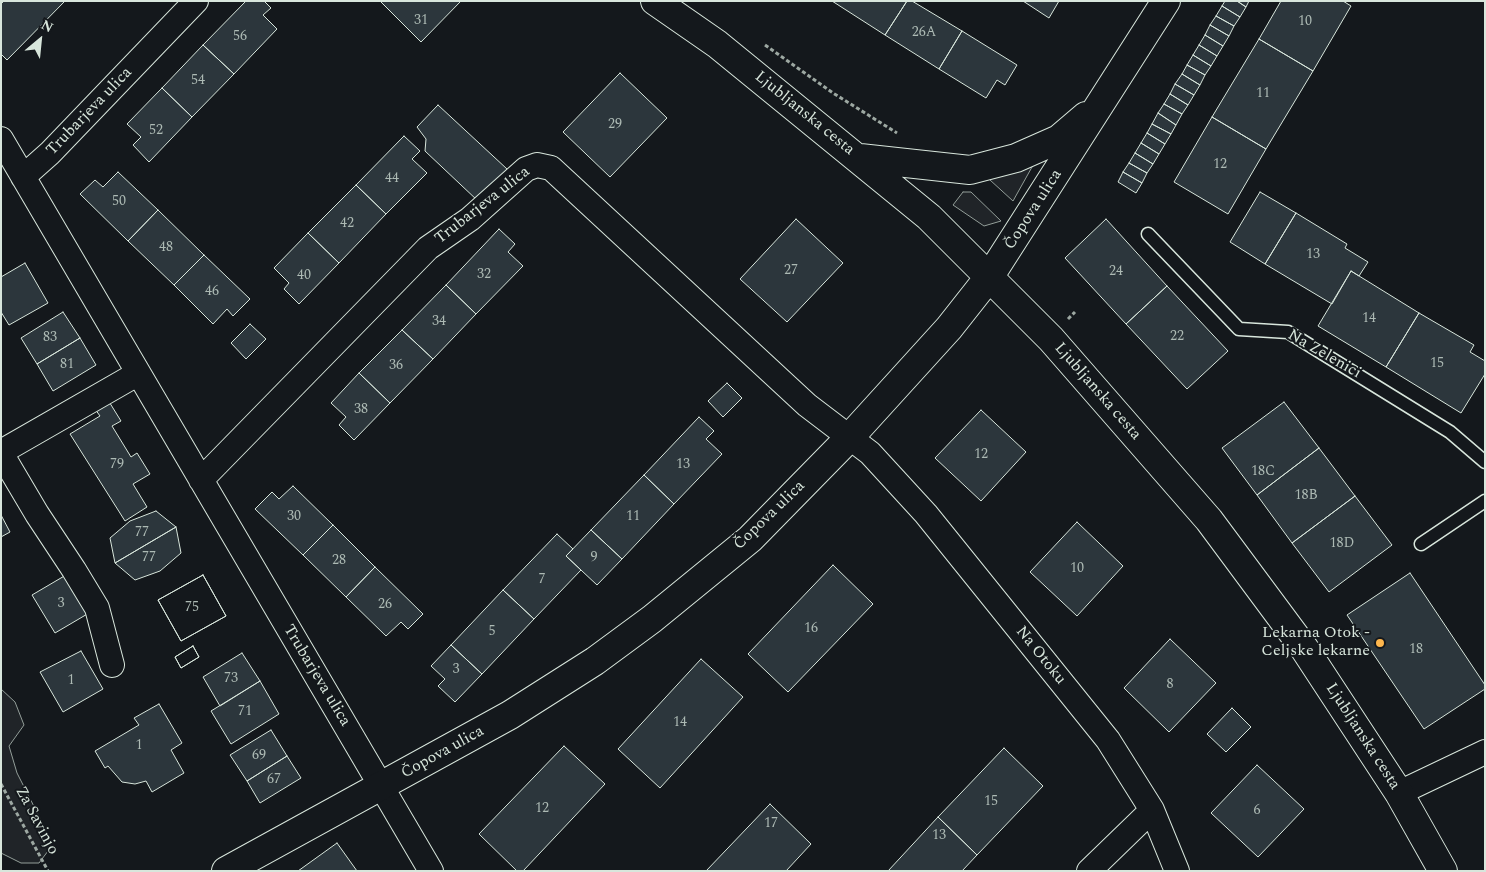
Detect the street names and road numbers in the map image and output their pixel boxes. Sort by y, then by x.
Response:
street label: Trubarjeva ulica [43,64,137,160]
street label: Ljubljanska cesta [750,68,858,160]
street label: Trubarjeva ulica [432,163,534,249]
street label: Čopova ulica [1001,166,1067,254]
street label: Na Zelenici [1284,326,1364,384]
street label: Ljubljanska cesta [1049,339,1145,445]
street label: Čopova ulica [730,477,810,555]
street label: Trubarjeva ulica [278,622,354,730]
street label: Na Otoku [1011,623,1069,689]
street label: Ljubljanska cesta [1320,680,1404,794]
street label: Čopova ulica [398,722,488,784]
street label: Za Savinjo [10,784,62,858]

